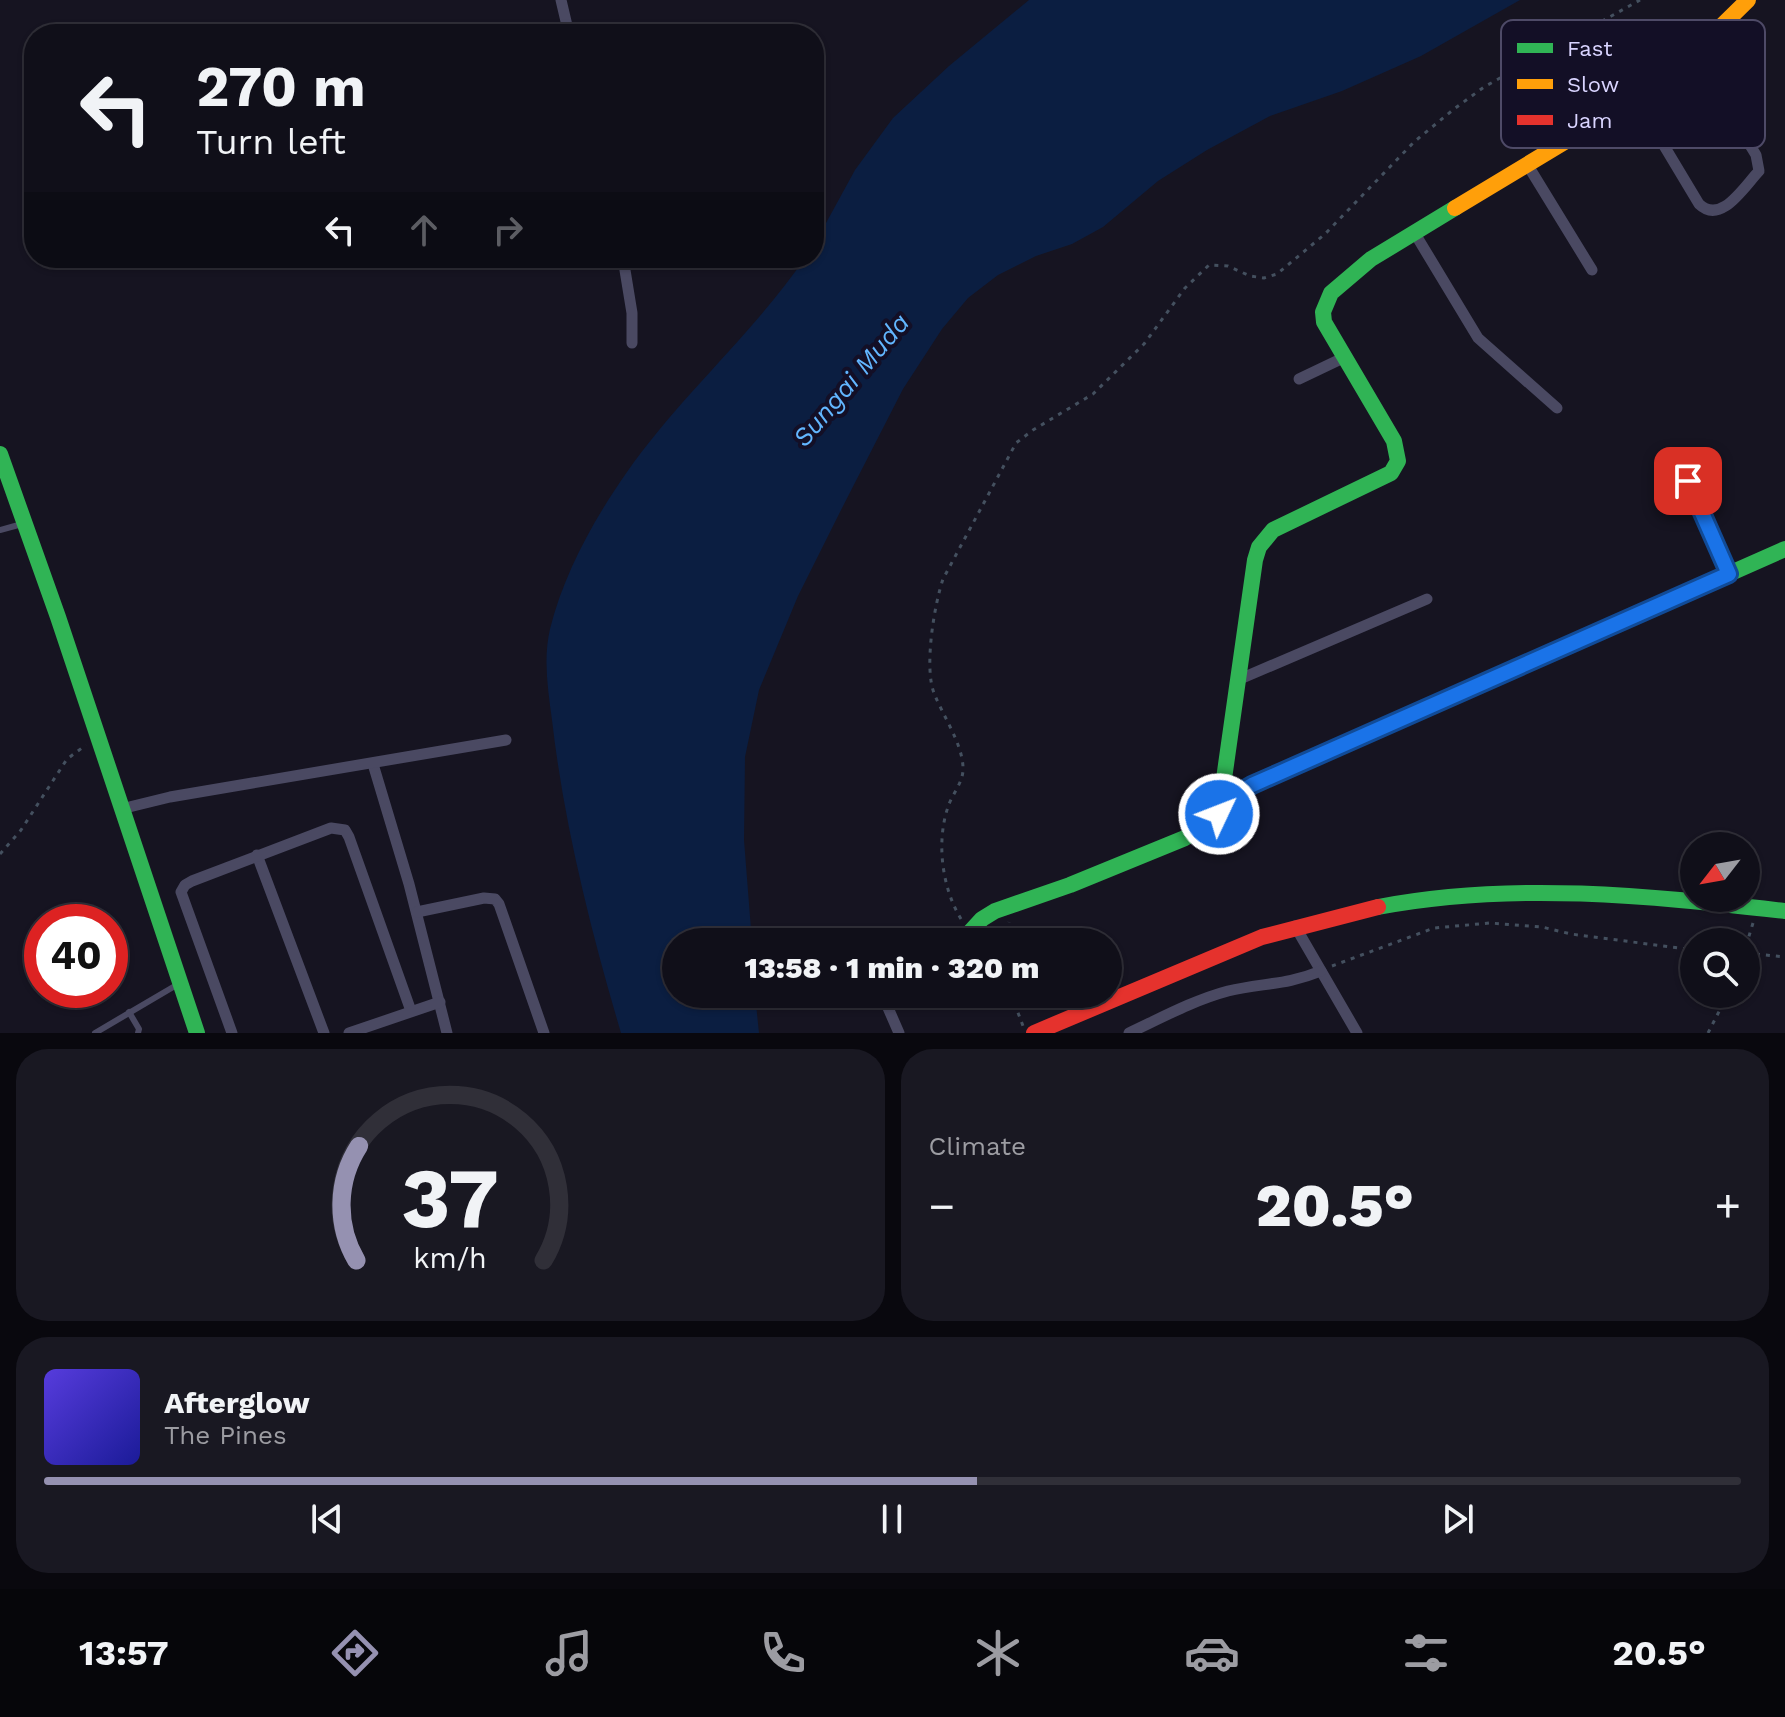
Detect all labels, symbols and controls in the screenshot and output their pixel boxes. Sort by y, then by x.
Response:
legend [1501,20,1765,148]
text: Fast [1567,36,1613,61]
text: 270 m [196,54,366,120]
icon: left [64,56,168,160]
text: Slow [1567,72,1619,97]
text: Jam [1567,108,1612,133]
text: Turn left [196,121,346,163]
icon: left [318,208,362,252]
icon: ahead [402,208,446,252]
icon: right [486,208,530,252]
water label: Sungai Muda [787,307,915,453]
pin [1654,447,1722,515]
icon: arrive [1666,459,1710,503]
position arrow [1177,772,1261,856]
north arrow [1680,832,1760,912]
map controls [1680,832,1760,1008]
speed limit sign: 40 [24,904,128,1008]
button: search [1680,928,1760,1008]
text: 13:58 · 1 min · 320 m [745,950,1039,985]
text: Climate [929,1131,1026,1161]
text: 37 [401,1150,499,1247]
text: 20.5° [1256,1170,1414,1241]
text: − [929,1180,955,1232]
text: + [1714,1180,1741,1232]
text: km/h [413,1241,487,1275]
text: Afterglow [164,1385,310,1420]
text: The Pines [164,1420,287,1450]
icon: previous [305,1497,349,1541]
icon: pause [870,1497,914,1541]
icon: next [1436,1497,1480,1541]
icon: directions [327,1625,383,1681]
icon: music [541,1625,597,1681]
icon: phone [755,1625,811,1681]
icon: climate [970,1625,1026,1681]
icon: car [1184,1625,1240,1681]
icon: filters [1398,1625,1454,1681]
text: 13:57 [79,1632,169,1674]
text: 20.5° [1612,1632,1706,1674]

